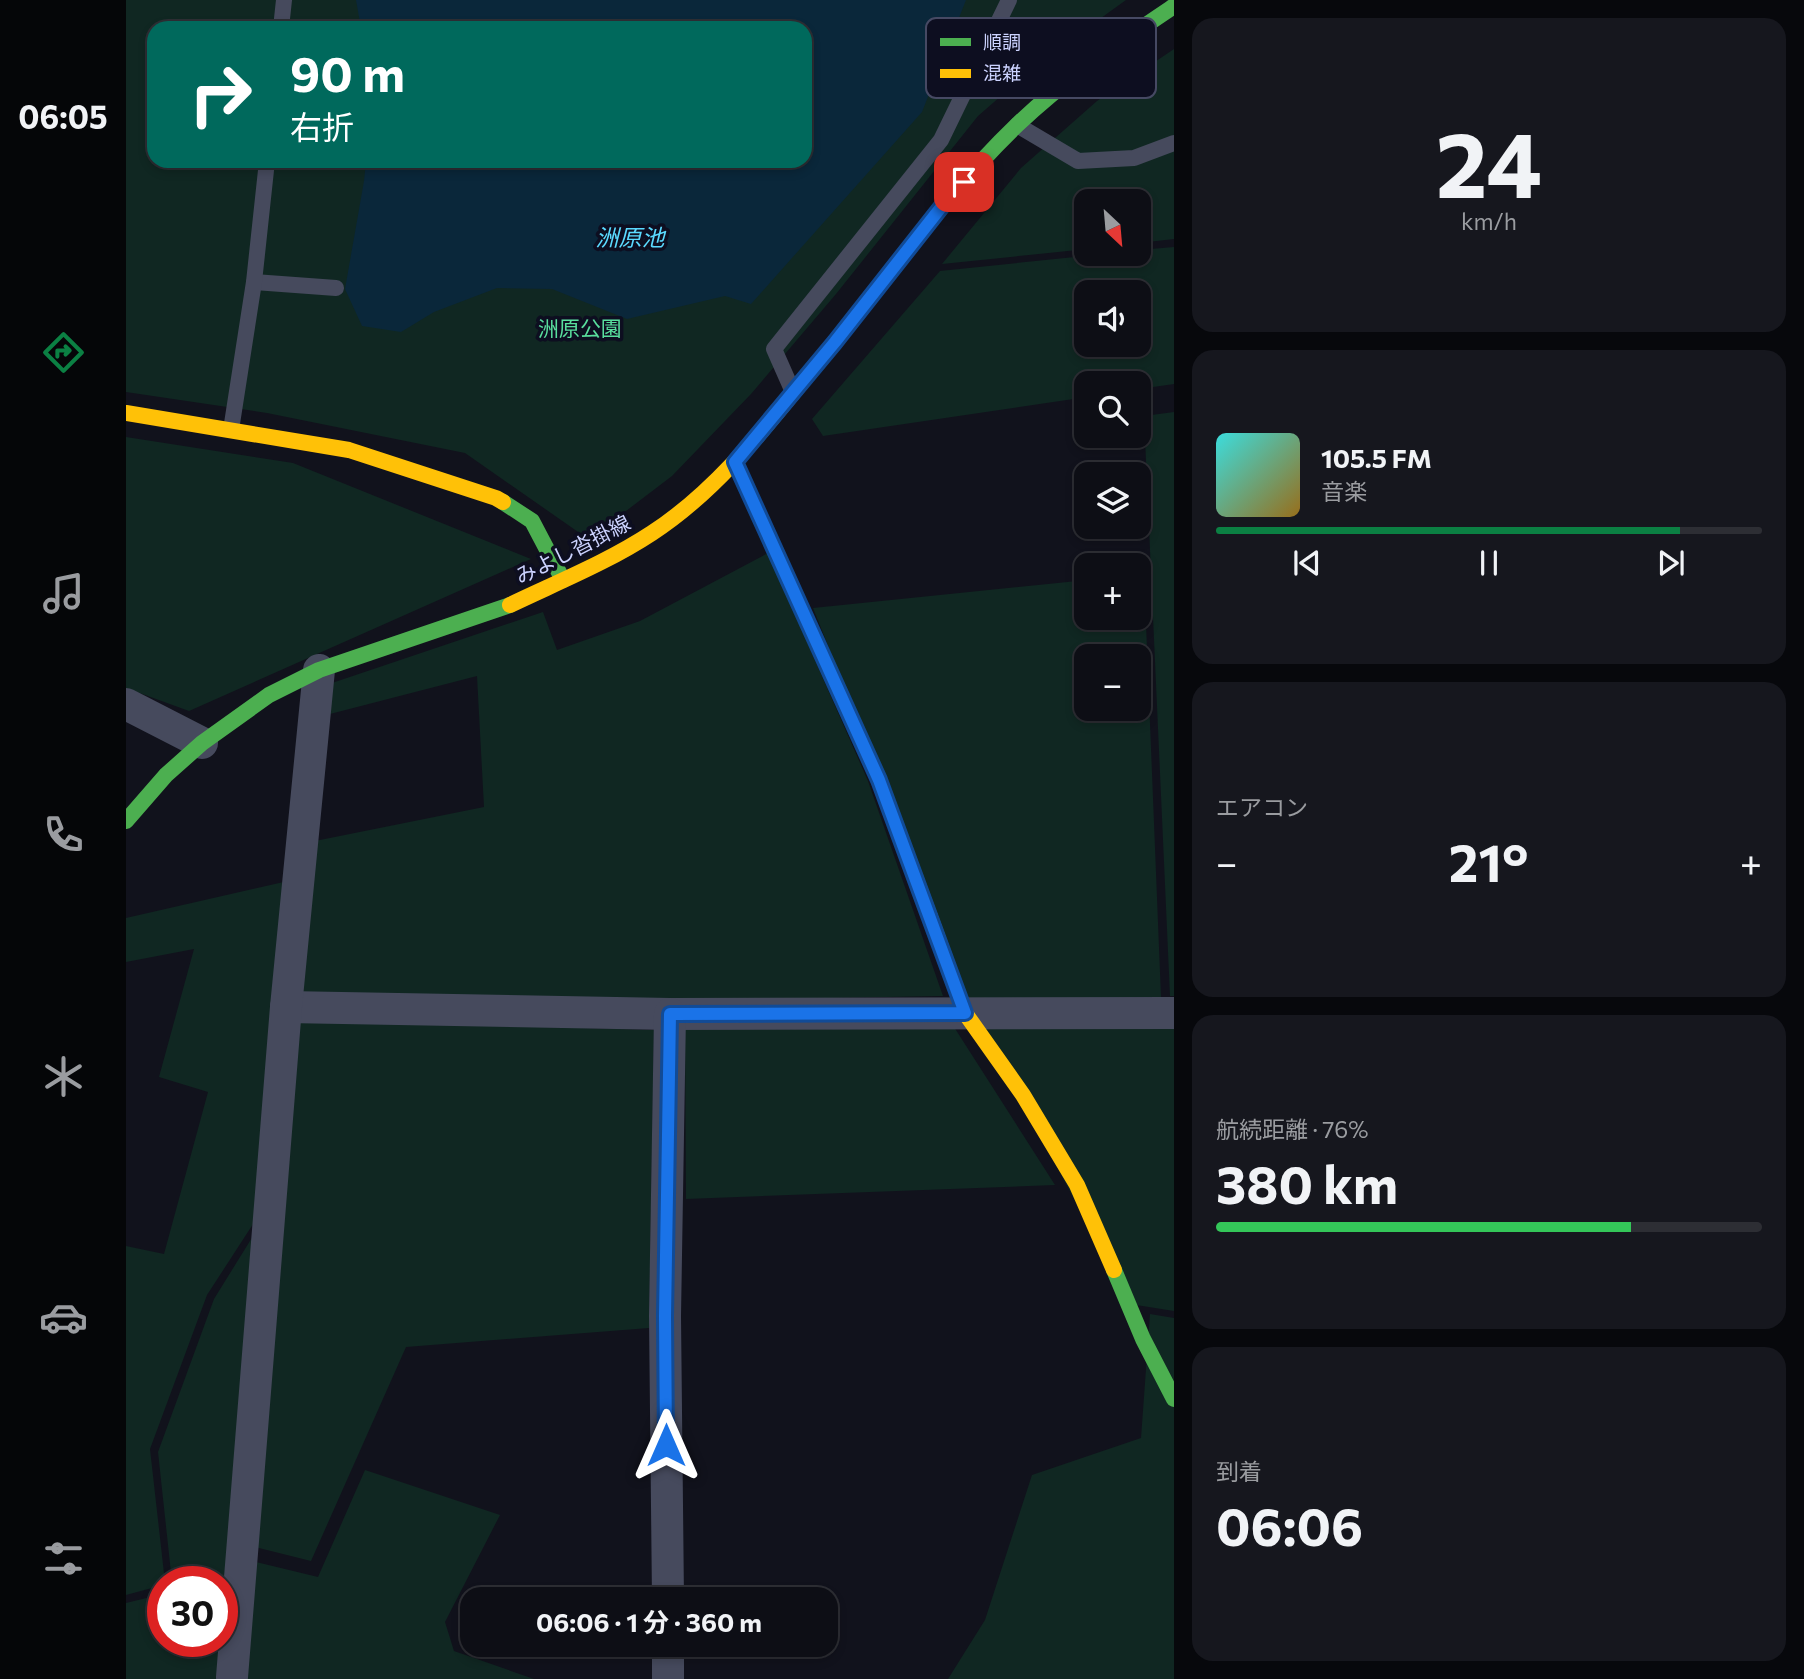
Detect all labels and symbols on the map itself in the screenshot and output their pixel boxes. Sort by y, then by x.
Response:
legend [926,18,1156,98]
text: 順調 [983,30,1021,53]
text: 混雑 [983,61,1021,84]
pin [934,152,994,212]
north arrow [1074,189,1152,266]
water label: 洲原池 [596,223,667,251]
park label: 洲原公園 [538,315,622,340]
street label: みよし沓掛線 [511,509,634,588]
position arrow [629,1408,703,1482]
speed limit sign: 30 [147,1566,238,1657]

